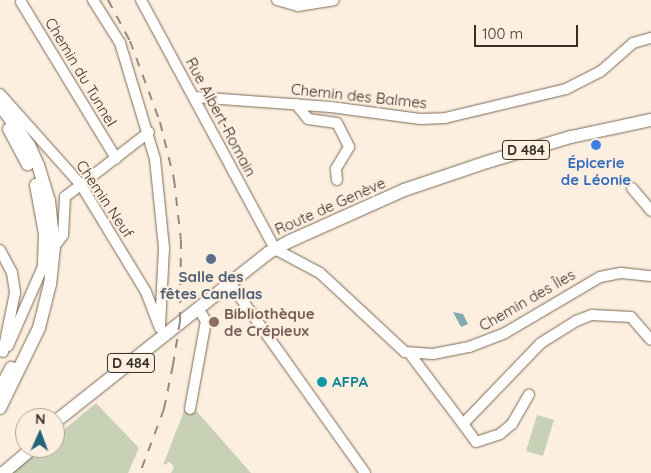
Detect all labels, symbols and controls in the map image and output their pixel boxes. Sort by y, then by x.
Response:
street label: Chemin du Tunnel [41,14,121,130]
scale bar [476,15,580,47]
text: 100 m [482,24,523,43]
street label: Rue Albert-Romain [182,54,260,180]
street label: Chemin des Balmes [290,80,428,112]
road number: D 484 [501,138,551,162]
marker: Épicerie de Léonie [590,139,602,151]
place label: Épicerie de Léonie [561,153,631,188]
street label: Chemin Neuf [72,157,138,241]
street label: Route de Genève [272,174,388,238]
marker: Salle des fêtes Canellas [205,253,217,265]
street label: Chemin des Îles [476,265,578,335]
place label: Salle des fêtes Canellas [160,267,262,302]
place label: Bibliothèque de Crépieux [224,304,315,339]
marker: Bibliothèque de Crépieux [208,316,220,328]
road number: D 484 [106,352,156,374]
place label: AFPA [332,373,368,391]
marker: AFPA [316,376,328,388]
north arrow [15,408,65,458]
text: N [35,410,46,428]

